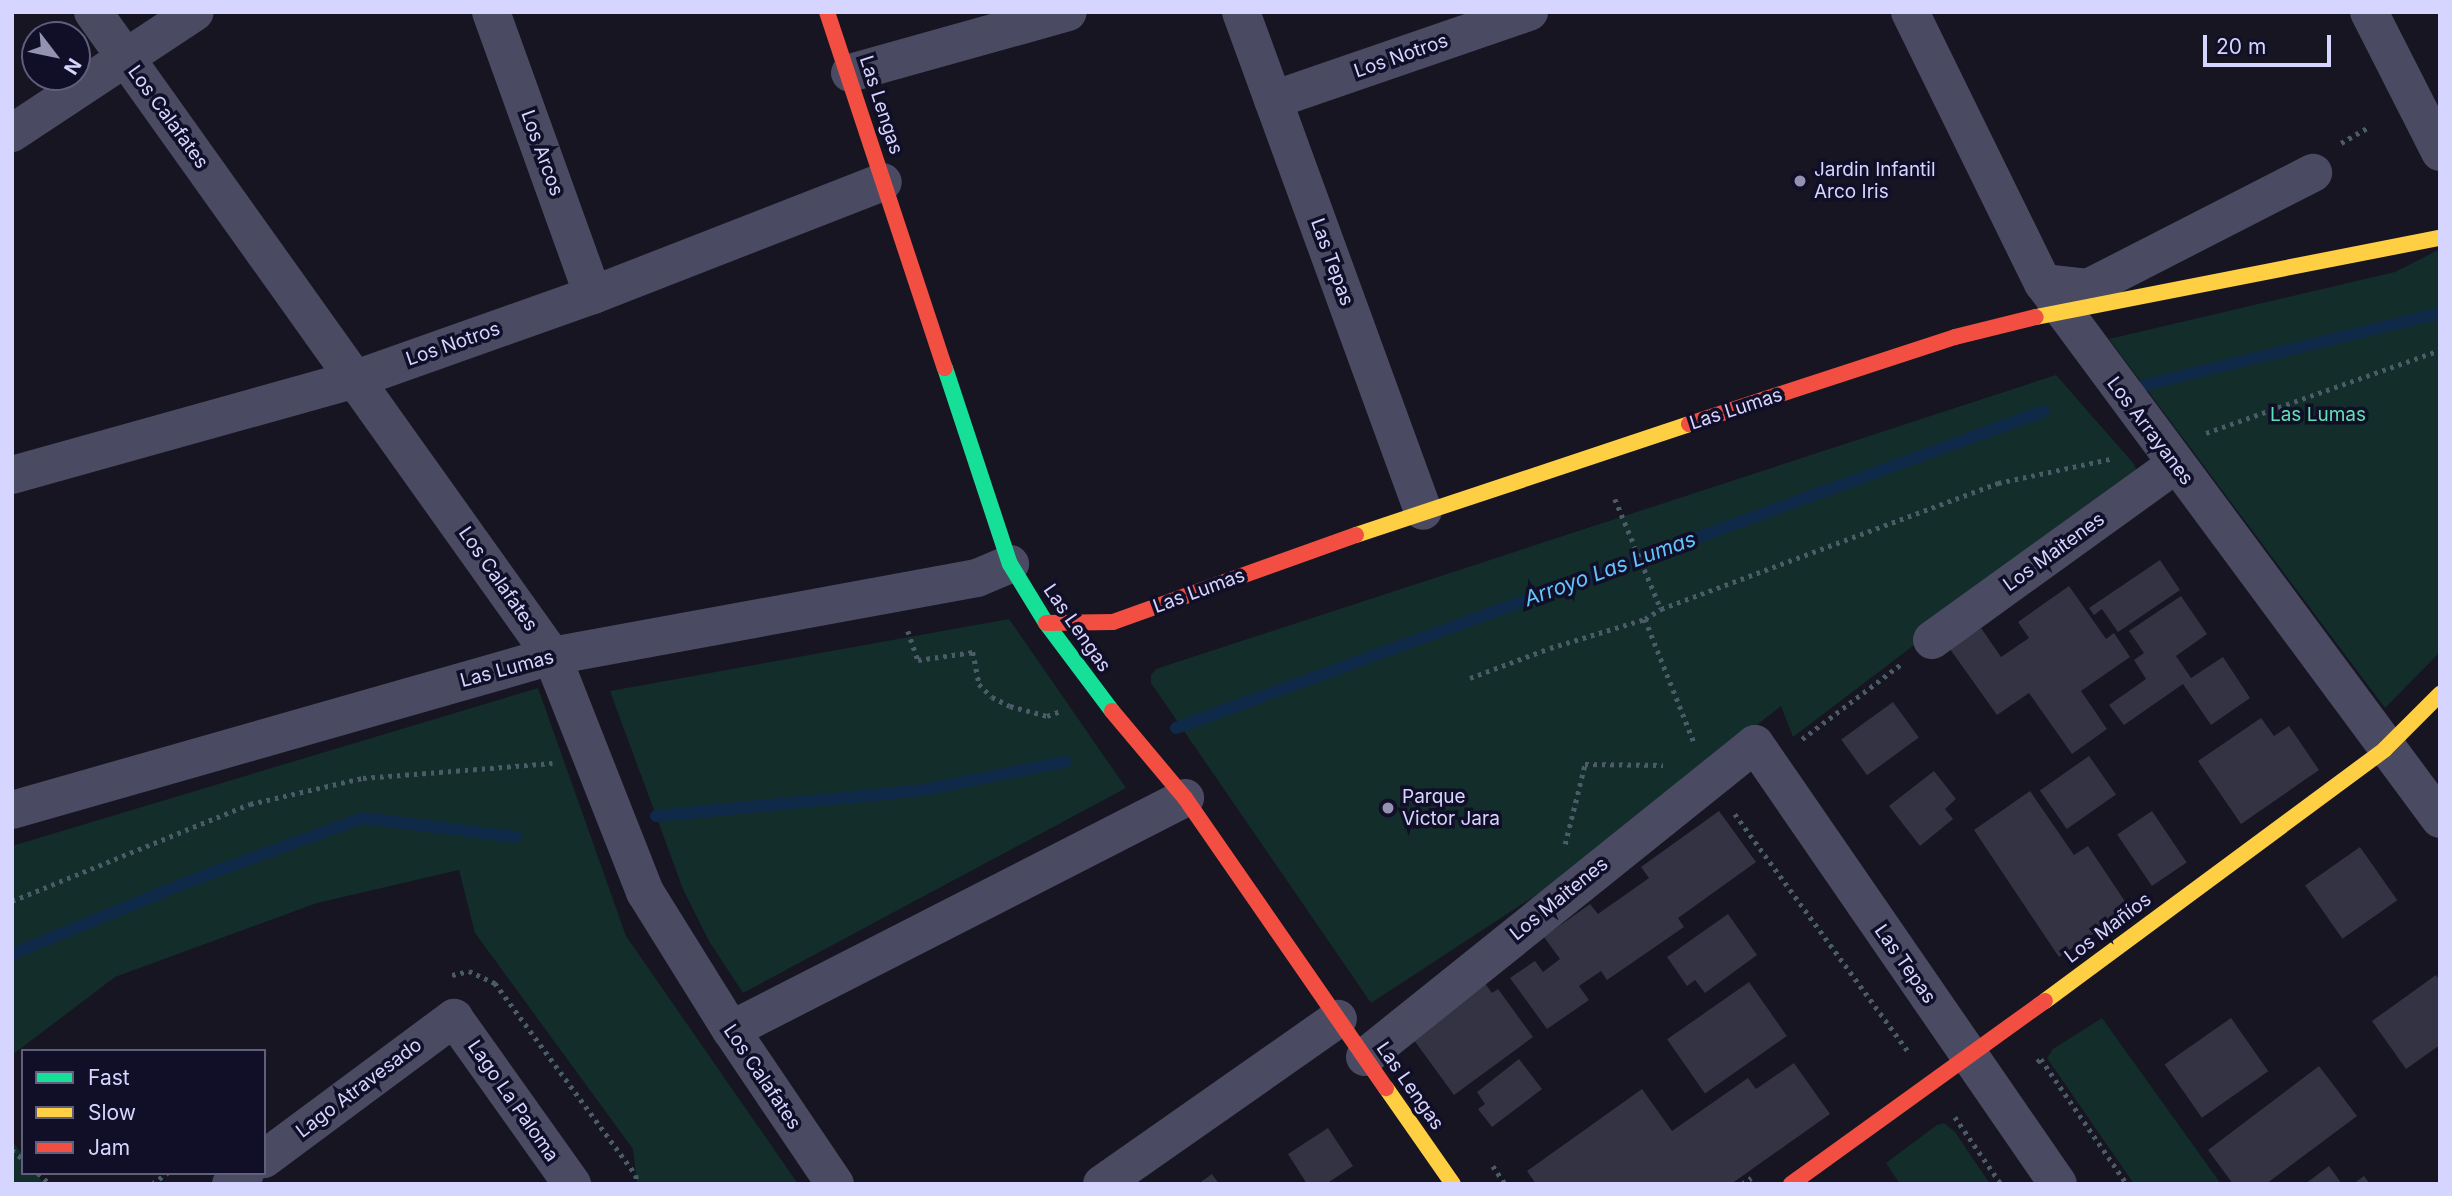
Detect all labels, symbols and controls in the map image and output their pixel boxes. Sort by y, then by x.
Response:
north arrow [21,21,91,91]
scale bar [2207,21,2335,65]
street label: Los Notros [1351,29,1451,83]
text: 20 m [2216,34,2266,59]
street label: Las Lengas [854,53,908,157]
text: N [59,54,86,79]
street label: Los Calafates [123,61,213,173]
street label: Los Arcos [516,107,568,199]
place label: Jardin Infantil Arco Iris [1814,159,1936,203]
marker: Jardin Infantil Arco Iris [1792,173,1808,189]
street label: Las Tepas [1306,215,1358,309]
street label: Los Notros [403,317,503,371]
street label: Los Arrayanes [2102,373,2198,489]
street label: Las Lumas [1687,383,1785,435]
park label: Las Lumas [2270,404,2366,426]
street label: Los Maitenes [1999,508,2109,596]
street label: Los Calafates [454,523,542,635]
water label: Arroyo Las Lumas [1521,526,1699,612]
street label: Las Lumas [1150,564,1248,618]
street label: Las Lengas [1038,580,1116,676]
street label: Las Lumas [458,646,556,692]
place label: Parque Victor Jara [1402,786,1500,830]
marker: Parque Victor Jara [1380,800,1396,816]
street label: Los Maitenes [1505,853,1613,945]
street label: Los Mañíos [2060,888,2156,968]
street label: Las Tepas [1870,920,1940,1008]
street label: Los Calafates [718,1020,806,1134]
street label: Lago Atravesado [292,1033,426,1143]
street label: Lago La Paloma [463,1036,563,1166]
street label: Las Lengas [1371,1038,1449,1134]
legend [21,1049,266,1175]
text: Fast [88,1065,130,1090]
text: Slow [88,1100,136,1125]
text: Jam [88,1135,130,1160]

